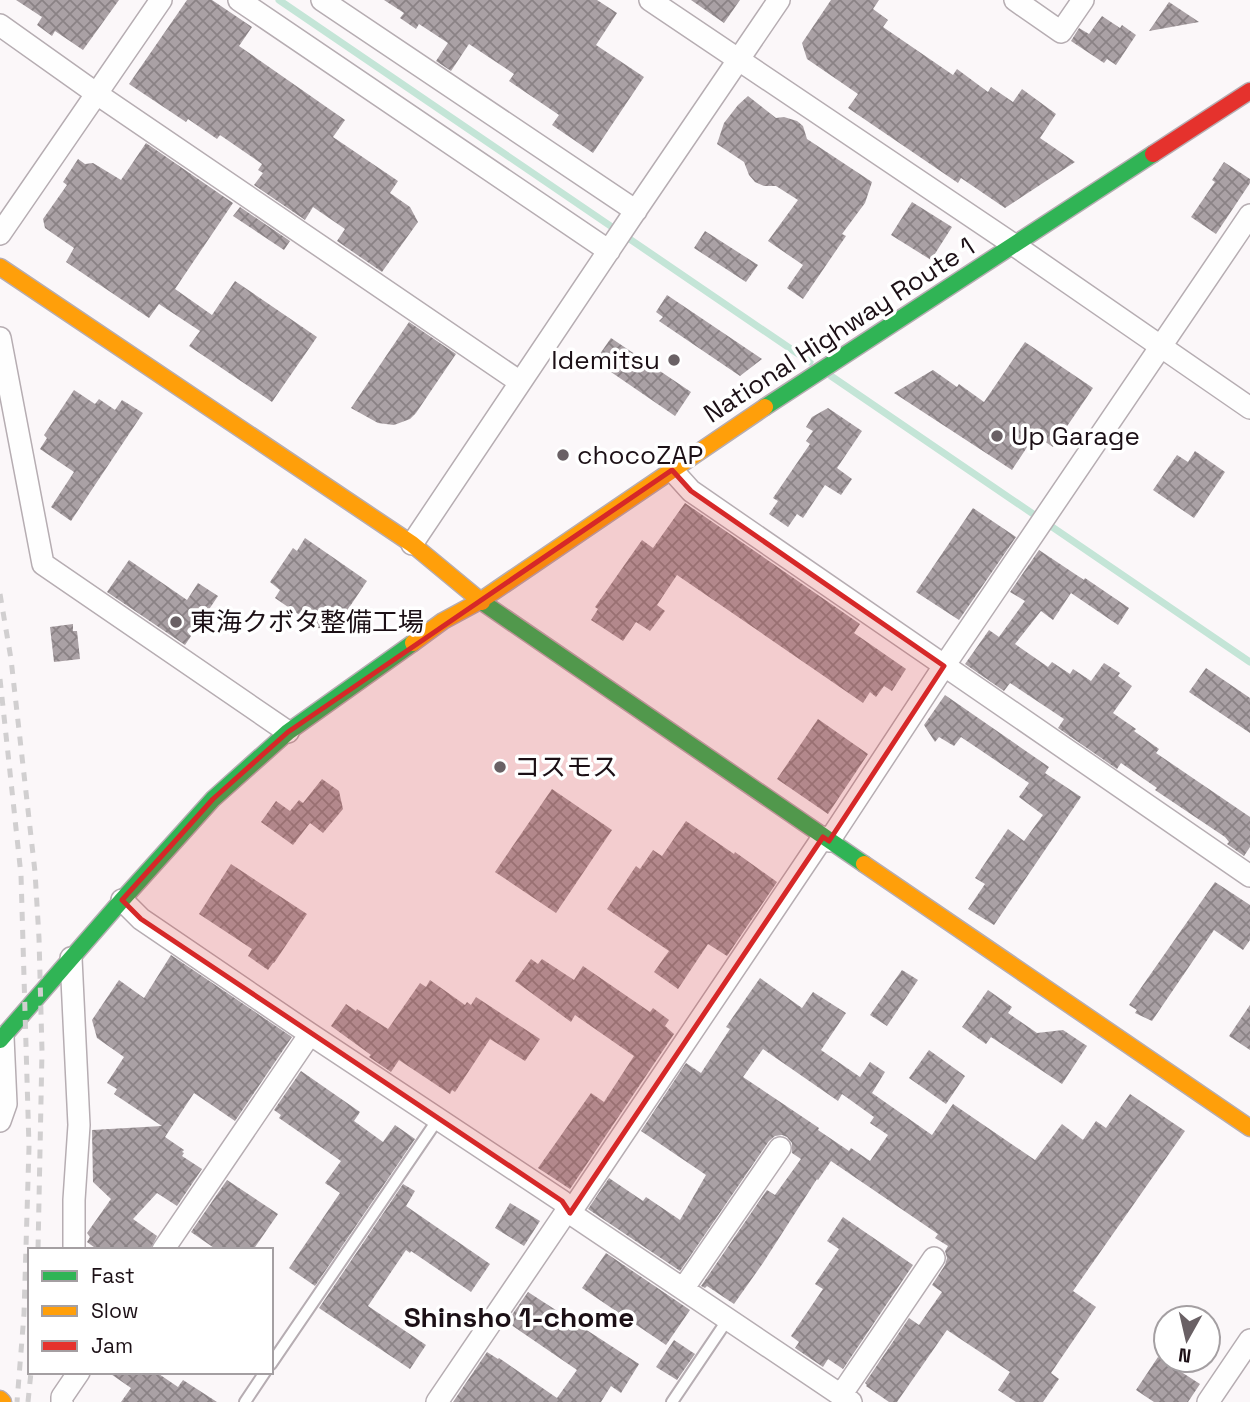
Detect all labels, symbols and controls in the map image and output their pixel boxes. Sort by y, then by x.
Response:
street label: National Highway Route 1 [697,230,981,430]
place label: Idemitsu [551,343,660,377]
marker: Idemitsu [666,352,682,368]
place label: Up Garage [1011,419,1140,453]
marker: Up Garage [989,428,1005,444]
place label: chocoZAP [577,438,703,472]
marker: chocoZAP [555,447,571,463]
place label: 東海クボタ整備工場 [190,605,424,639]
marker: 東海クボタ整備工場 [168,614,184,630]
place label: コスモス [514,750,618,784]
marker: コスモス [492,759,508,775]
legend [28,1248,273,1374]
text: Fast [91,1262,135,1289]
text: Slow [91,1297,139,1324]
district label: Shinsho 1-chome [404,1299,634,1335]
north arrow [1152,1304,1222,1374]
text: Jam [91,1332,133,1359]
text: N [1177,1342,1193,1369]

